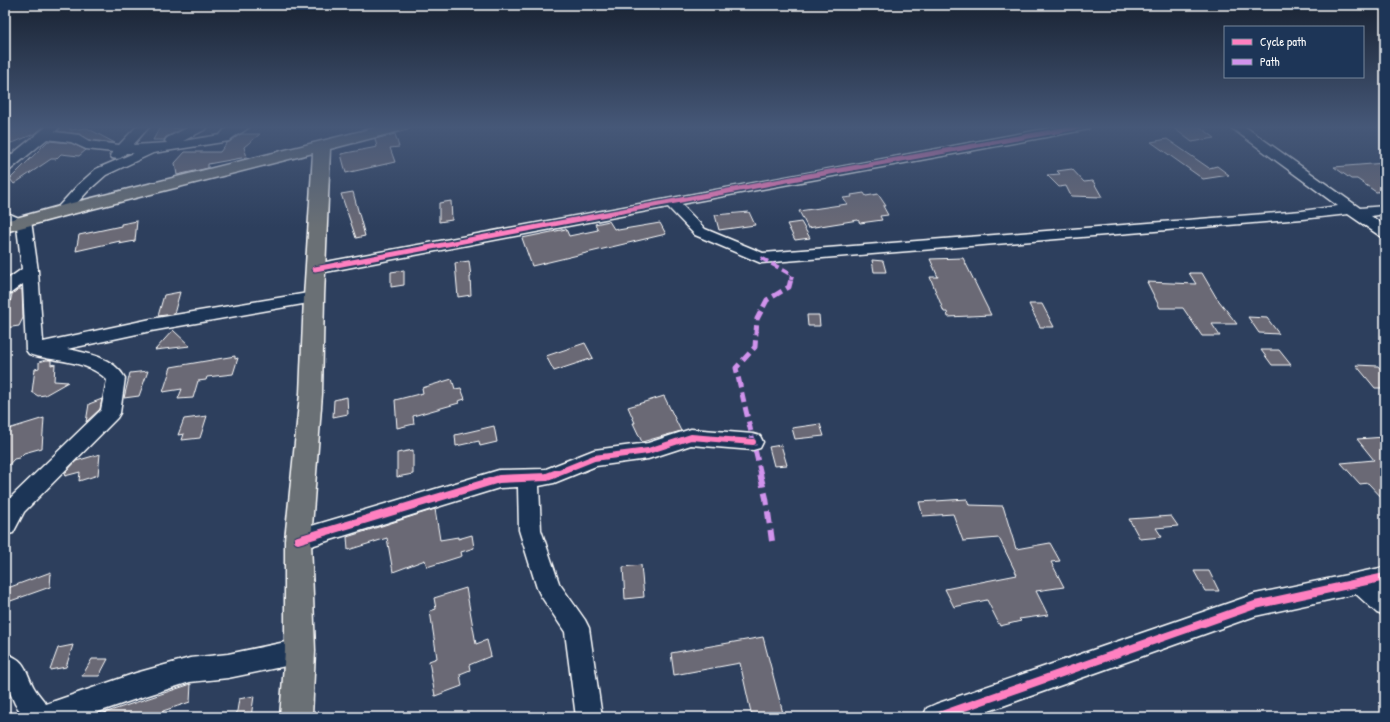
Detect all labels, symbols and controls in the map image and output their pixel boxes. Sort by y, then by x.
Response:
legend [1224,26,1364,78]
text: Cycle path [1260,33,1306,50]
text: Path [1260,53,1280,70]

